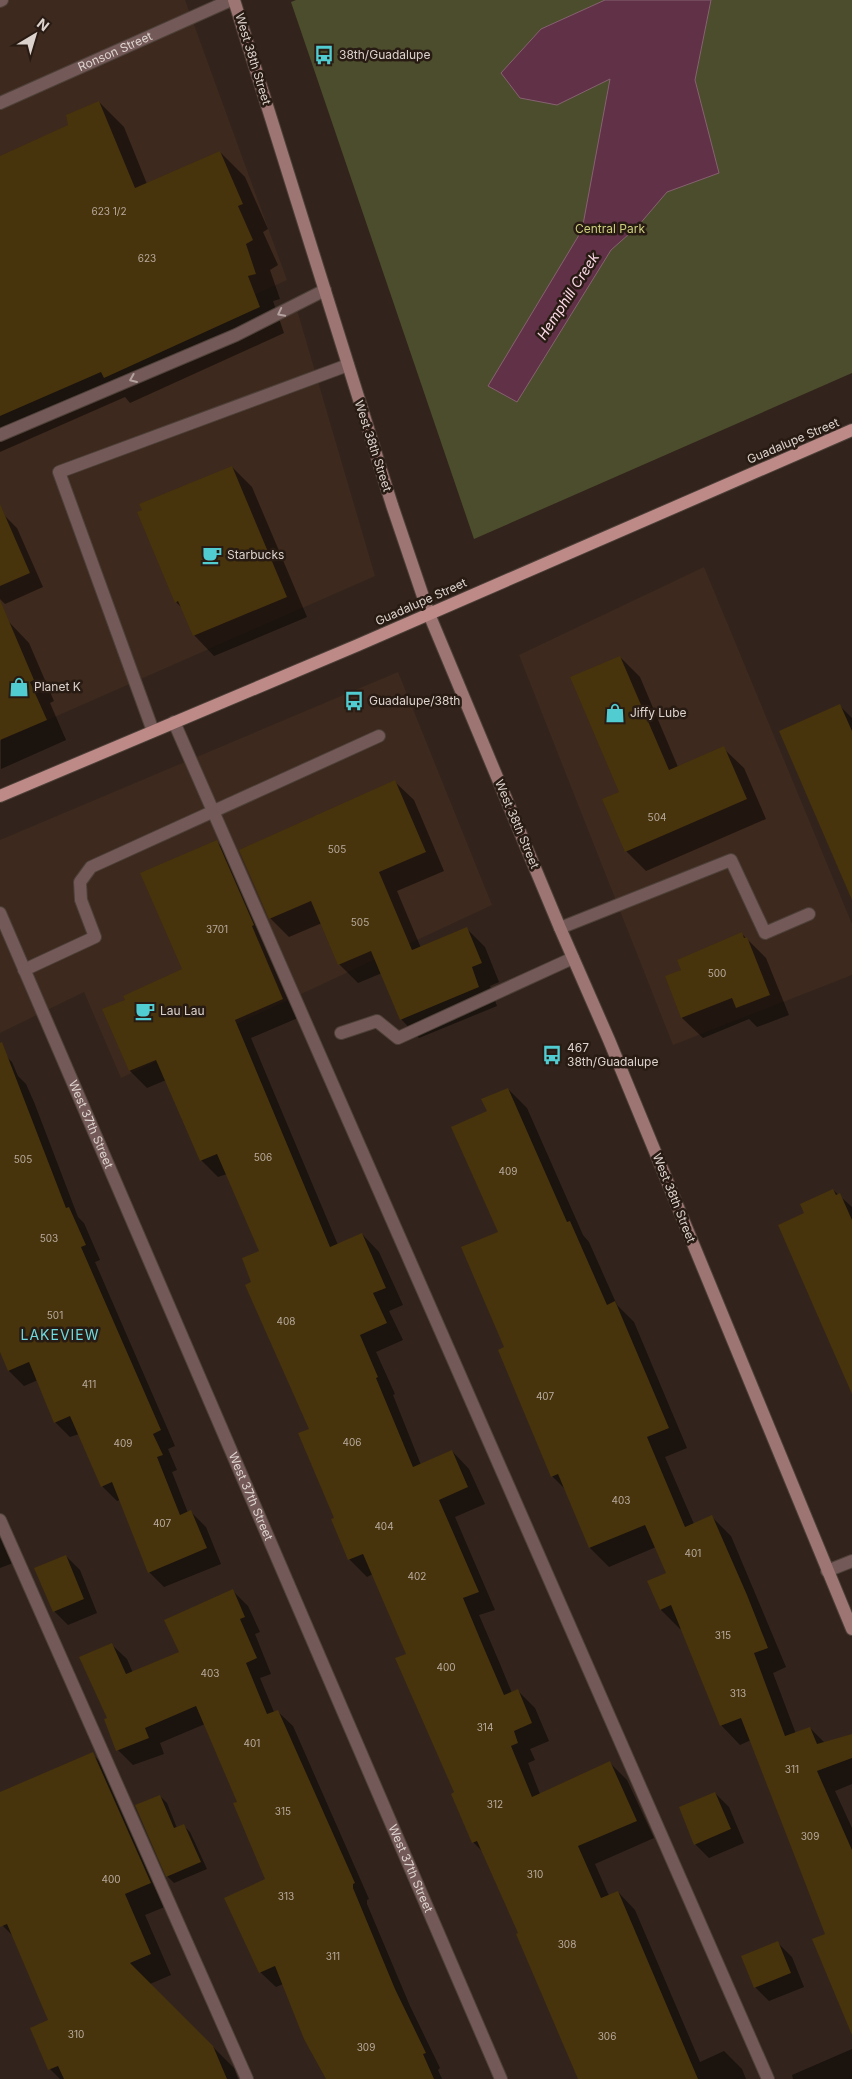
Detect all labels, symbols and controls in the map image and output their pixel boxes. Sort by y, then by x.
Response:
north arrow [10,10,60,60]
street label: West 38th Street [232,11,275,107]
text: N [34,14,53,34]
street label: Ronson Street [75,28,154,74]
bus stop icon: 38th/Guadalupe [313,44,335,66]
place label: 38th/Guadalupe [339,47,430,62]
house number: 623 1/2 [91,205,127,217]
park label: Central Park [575,221,645,236]
water label: Hemphill Creek [533,249,602,343]
house number: 623 [138,252,156,264]
one-way arrow [277,307,286,317]
one-way arrow [129,372,138,383]
street label: West 38th Street [352,398,395,493]
street label: Guadalupe Street [745,414,841,467]
cafe icon: Starbucks [201,544,223,566]
place label: Starbucks [227,547,284,562]
street label: Guadalupe Street [373,575,469,628]
shop icon: Planet K [8,676,30,698]
place label: Planet K [34,679,81,694]
bus stop icon: Guadalupe/38th [343,690,365,712]
place label: Guadalupe/38th [369,693,460,708]
shop icon: Jiffy Lube [604,702,626,724]
place label: Jiffy Lube [630,705,687,720]
street label: West 38th Street [492,777,543,870]
house number: 504 [648,811,666,823]
house number: 505 [328,843,346,855]
house number: 505 [351,916,369,928]
house number: 3701 [206,923,228,935]
house number: 500 [708,967,726,979]
cafe icon: Lau Lau [134,1000,156,1022]
place label: Lau Lau [160,1003,205,1018]
place label: 467 38th/Guadalupe [567,1040,658,1069]
bus stop icon: 467 38th/Guadalupe [541,1044,563,1066]
street label: West 37th Street [66,1078,117,1171]
house number: 506 [254,1151,272,1163]
street label: West 38th Street [650,1151,699,1245]
house number: 505 [14,1153,32,1165]
house number: 409 [499,1165,517,1177]
house number: 503 [40,1232,58,1244]
house number: 501 [47,1309,63,1321]
house number: 408 [277,1315,295,1327]
district label: LAKEVIEW [20,1326,100,1343]
house number: 411 [82,1378,96,1390]
house number: 407 [536,1390,554,1402]
house number: 406 [343,1436,361,1448]
house number: 409 [114,1437,132,1449]
street label: West 37th Street [226,1450,277,1543]
house number: 403 [612,1494,630,1506]
house number: 407 [153,1517,171,1529]
house number: 404 [374,1520,394,1532]
house number: 401 [685,1547,701,1559]
house number: 402 [408,1570,426,1582]
house number: 315 [715,1629,731,1641]
house number: 400 [436,1661,456,1673]
house number: 403 [201,1667,219,1679]
house number: 313 [730,1687,746,1699]
house number: 314 [477,1721,493,1733]
house number: 401 [244,1737,260,1749]
house number: 311 [785,1763,799,1775]
house number: 312 [487,1798,503,1810]
house number: 315 [275,1805,291,1817]
street label: West 37th Street [385,1822,437,1915]
house number: 309 [801,1830,819,1842]
house number: 310 [527,1868,543,1880]
house number: 400 [101,1873,121,1885]
house number: 313 [278,1890,294,1902]
house number: 308 [558,1938,576,1950]
house number: 311 [326,1950,340,1962]
house number: 310 [68,2028,84,2040]
house number: 306 [598,2030,616,2042]
house number: 309 [357,2041,375,2053]

